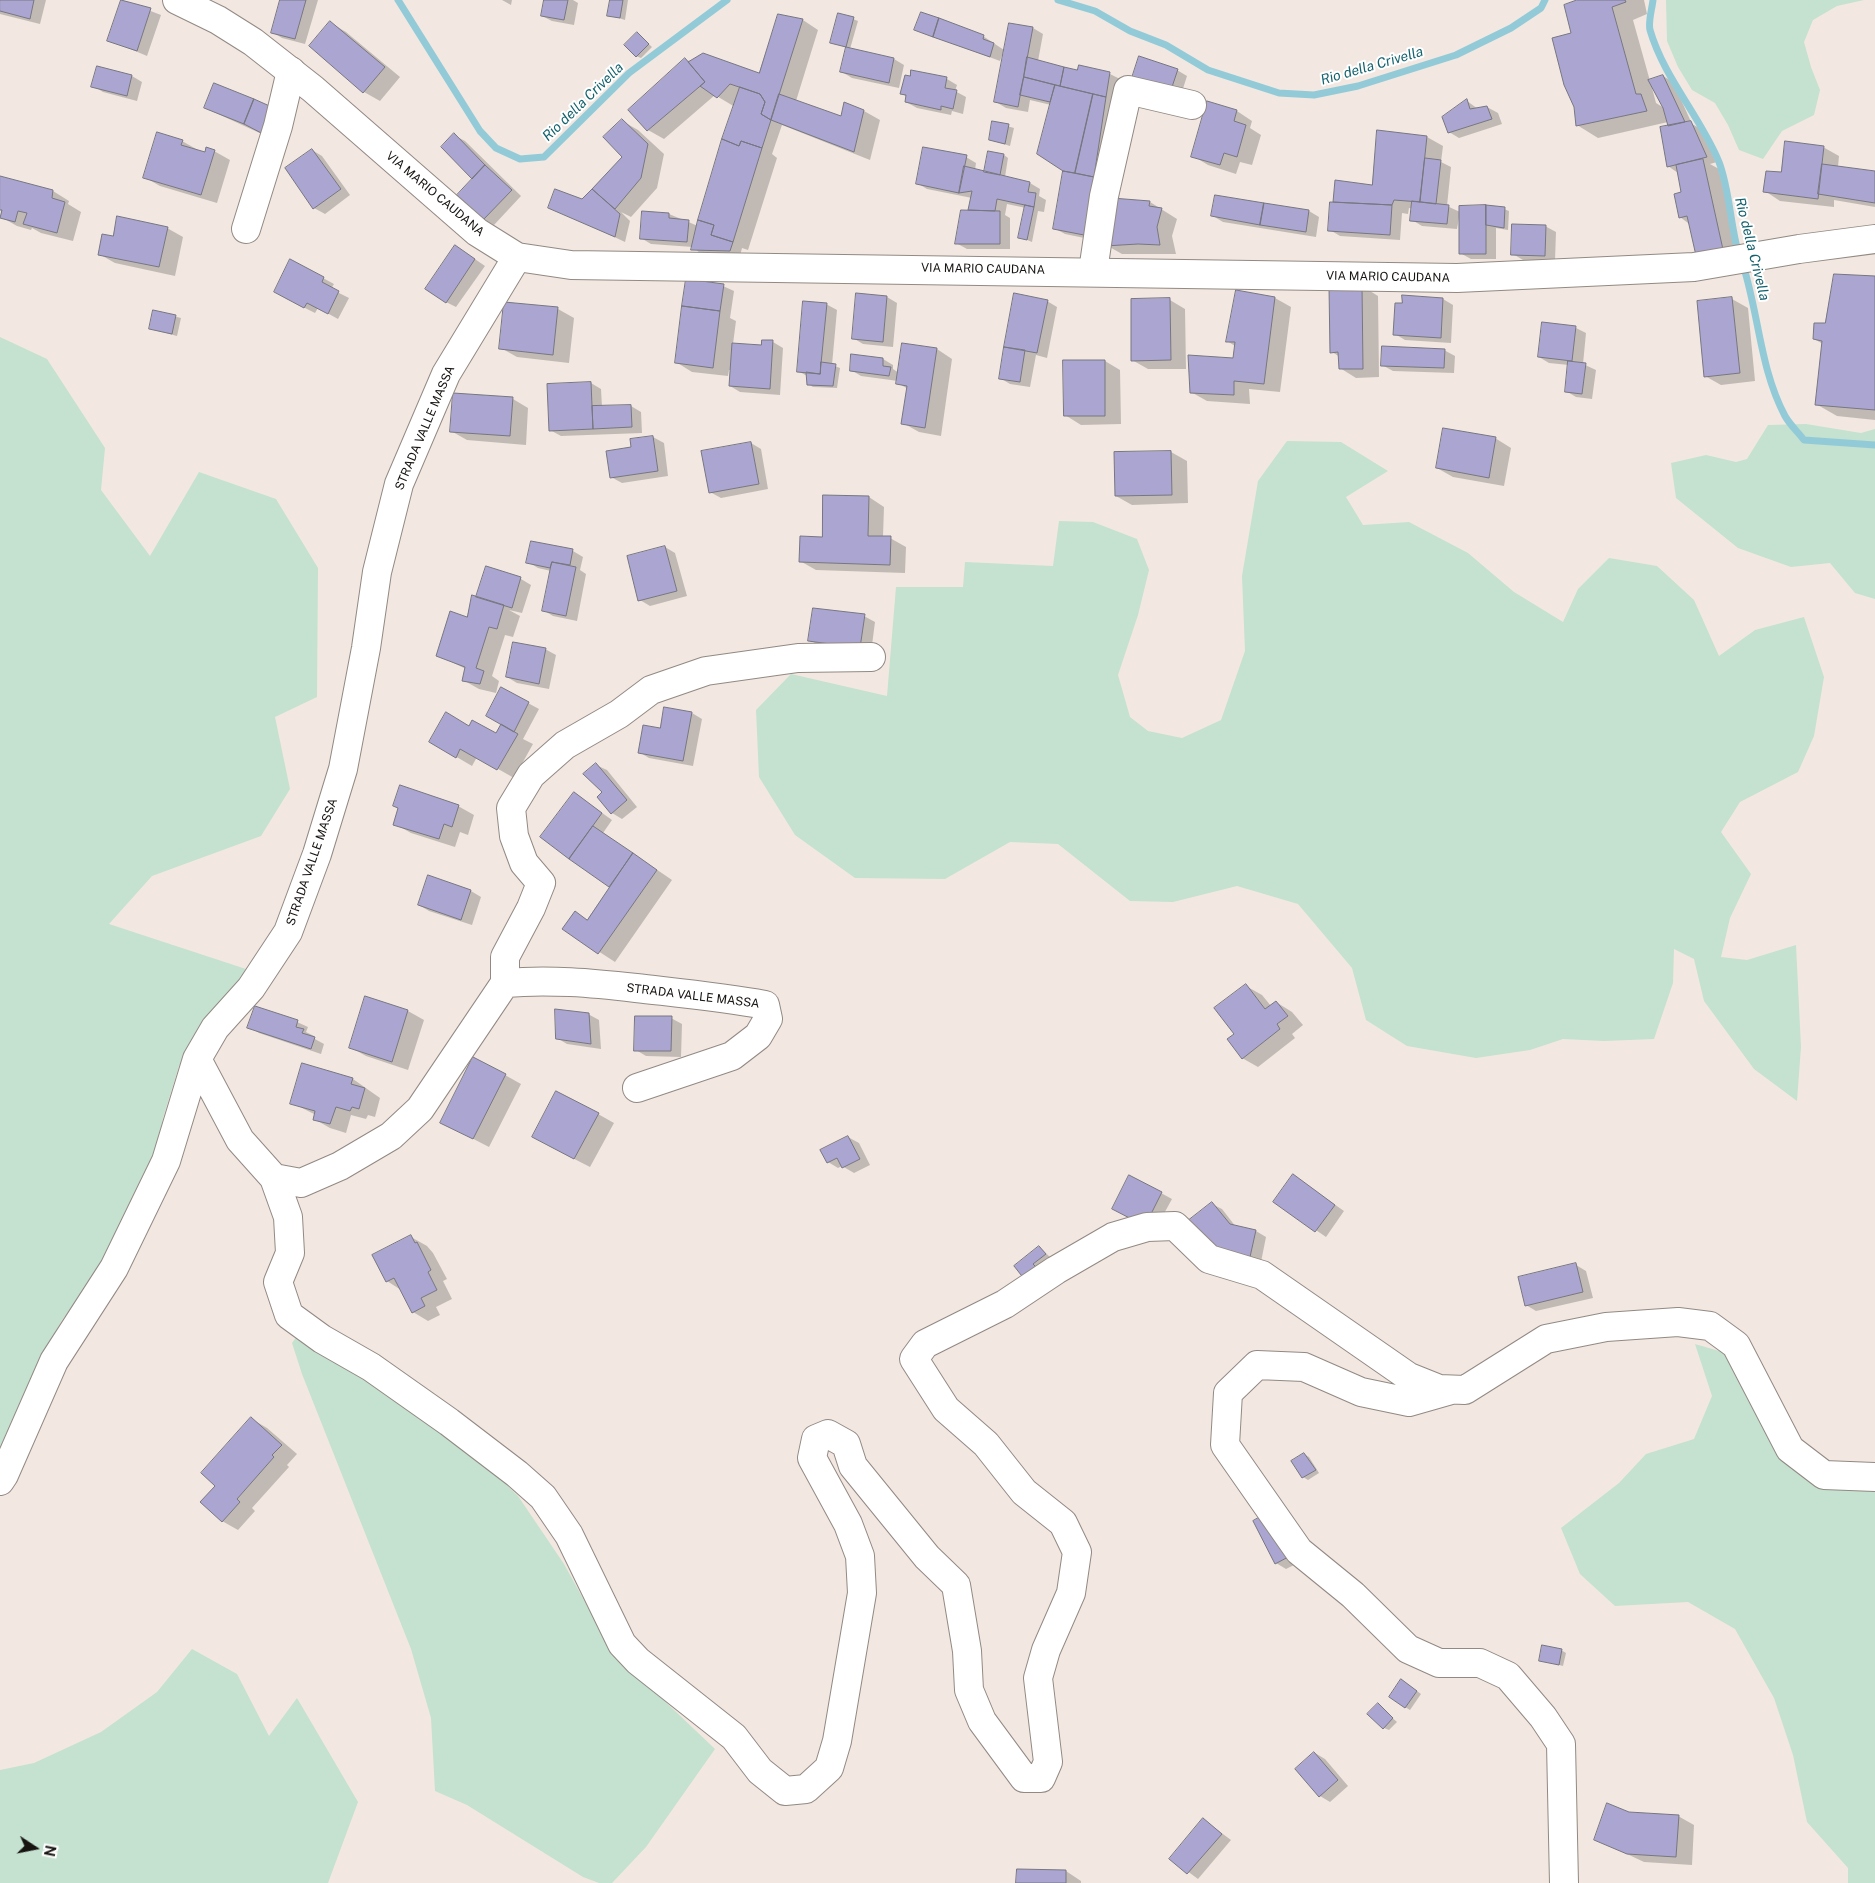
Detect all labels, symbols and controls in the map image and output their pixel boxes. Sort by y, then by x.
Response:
water label: Rio della Crivella [1319,43,1425,89]
water label: Rio della Crivella [539,59,627,145]
street label: VIA MARIO CAUDANA [383,149,487,239]
water label: Rio della Crivella [1731,196,1773,302]
street label: VIA MARIO CAUDANA [921,261,1045,277]
street label: VIA MARIO CAUDANA [1326,269,1450,285]
street label: STRADA VALLE MASSA [392,364,458,492]
street label: STRADA VALLE MASSA [283,796,341,928]
street label: STRADA VALLE MASSA [626,981,760,1011]
north arrow [10,1823,60,1873]
text: N [41,1844,59,1858]

